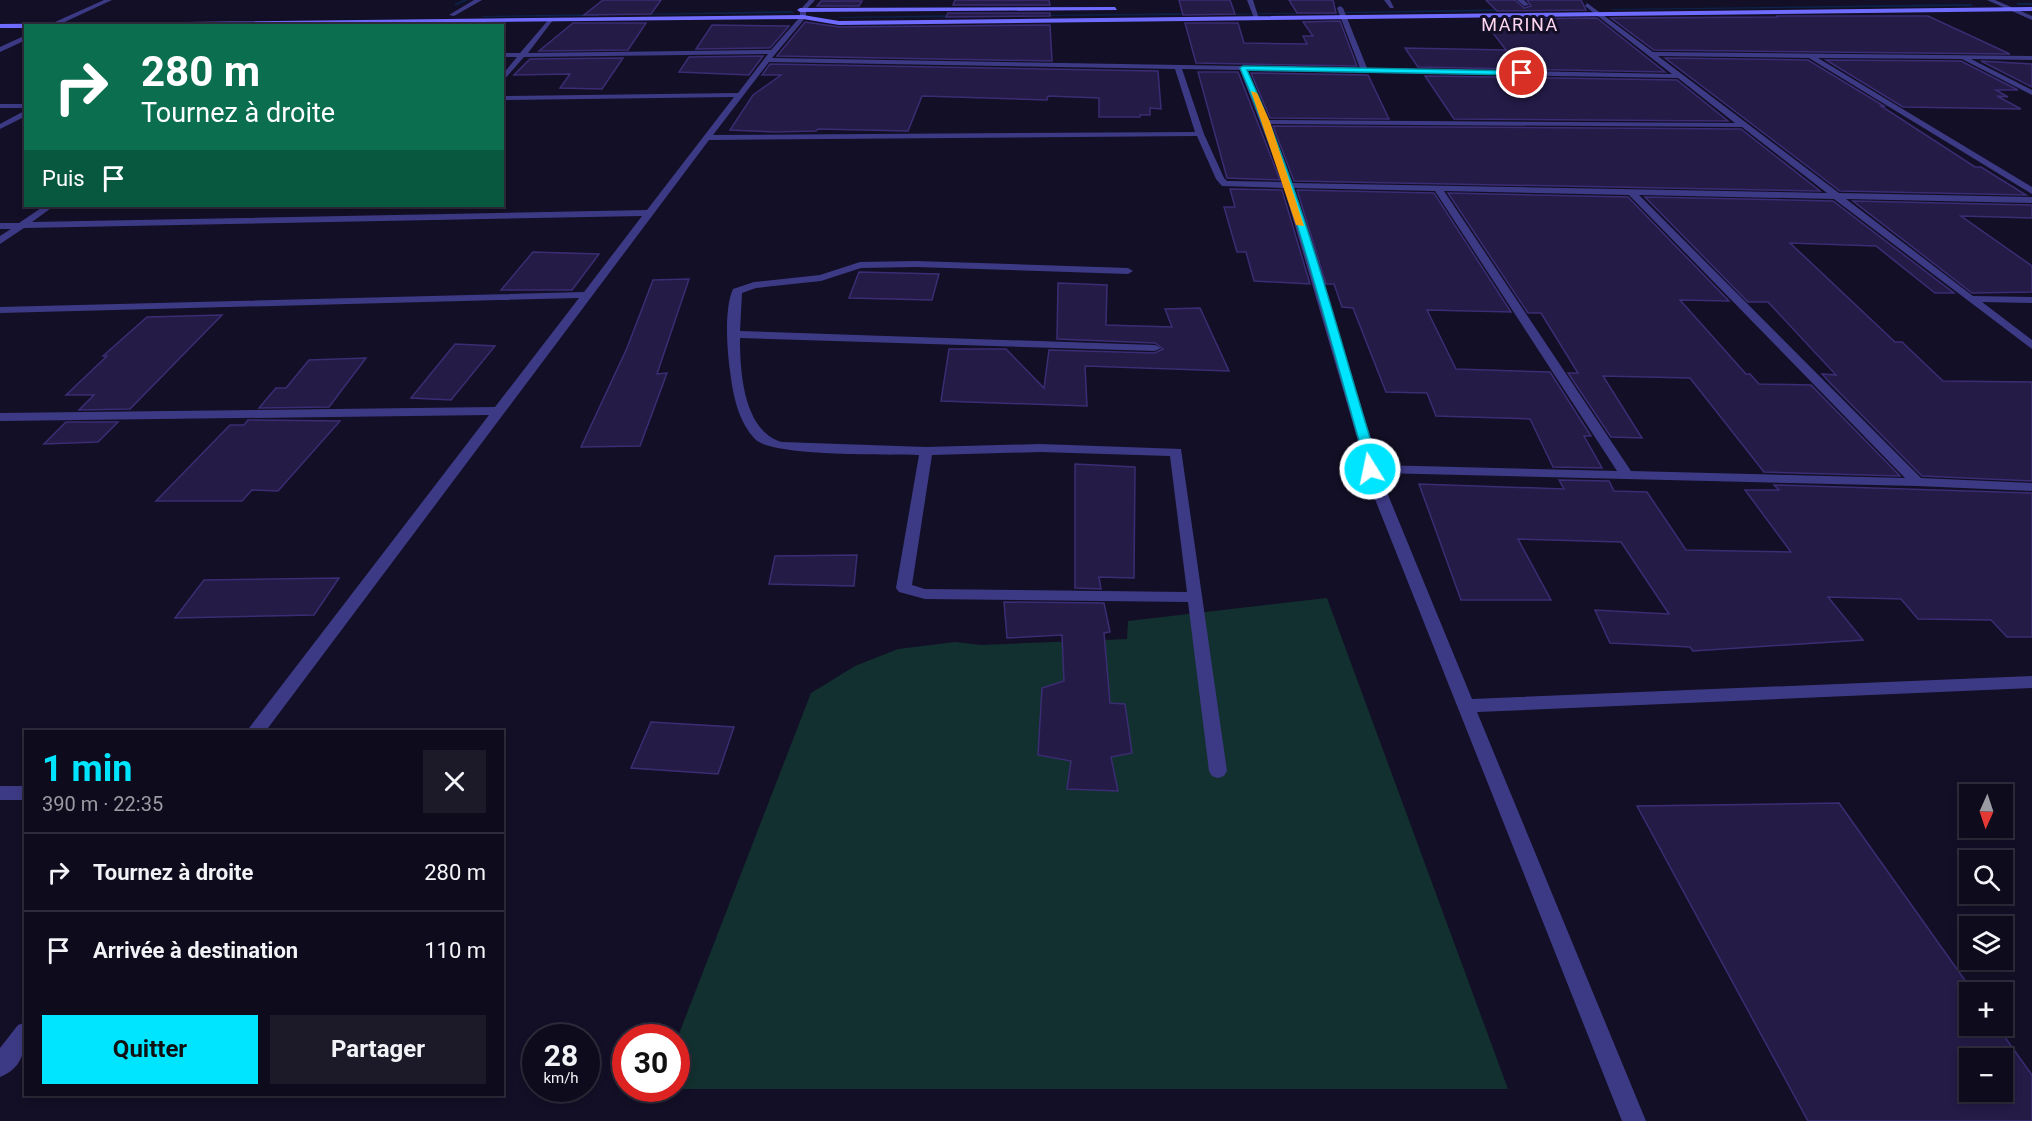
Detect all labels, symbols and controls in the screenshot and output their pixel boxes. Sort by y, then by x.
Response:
district label: MARINA [1481,14,1559,35]
text: 280 m [141,47,260,96]
pin [1496,47,1547,98]
icon: right [42,48,120,126]
icon: arrive [1505,56,1538,89]
text: Tournez à droite [141,97,335,129]
icon: arrive [97,162,130,195]
text: Puis [42,166,85,191]
position arrow [1338,437,1402,501]
text: 1 min [42,748,133,790]
button: close [423,750,486,813]
north arrow [1959,784,2013,838]
map controls [1959,784,2013,1102]
text: 390 m · 22:35 [42,792,163,816]
button: search [1959,850,2013,904]
icon: right [42,856,75,889]
text: Tournez à droite [93,860,253,885]
text: 280 m [424,860,486,885]
button: layers [1959,916,2013,970]
icon: arrive [42,934,75,967]
text: Arrivée à destination [93,938,298,963]
text: 110 m [424,938,486,963]
button: + [1959,982,2013,1036]
button: Quitter [42,1015,258,1084]
button: Partager [270,1015,486,1084]
speed limit sign: 30 [612,1024,690,1102]
text: 28 [544,1038,578,1073]
button: − [1959,1048,2013,1102]
text: km/h [543,1069,579,1087]

